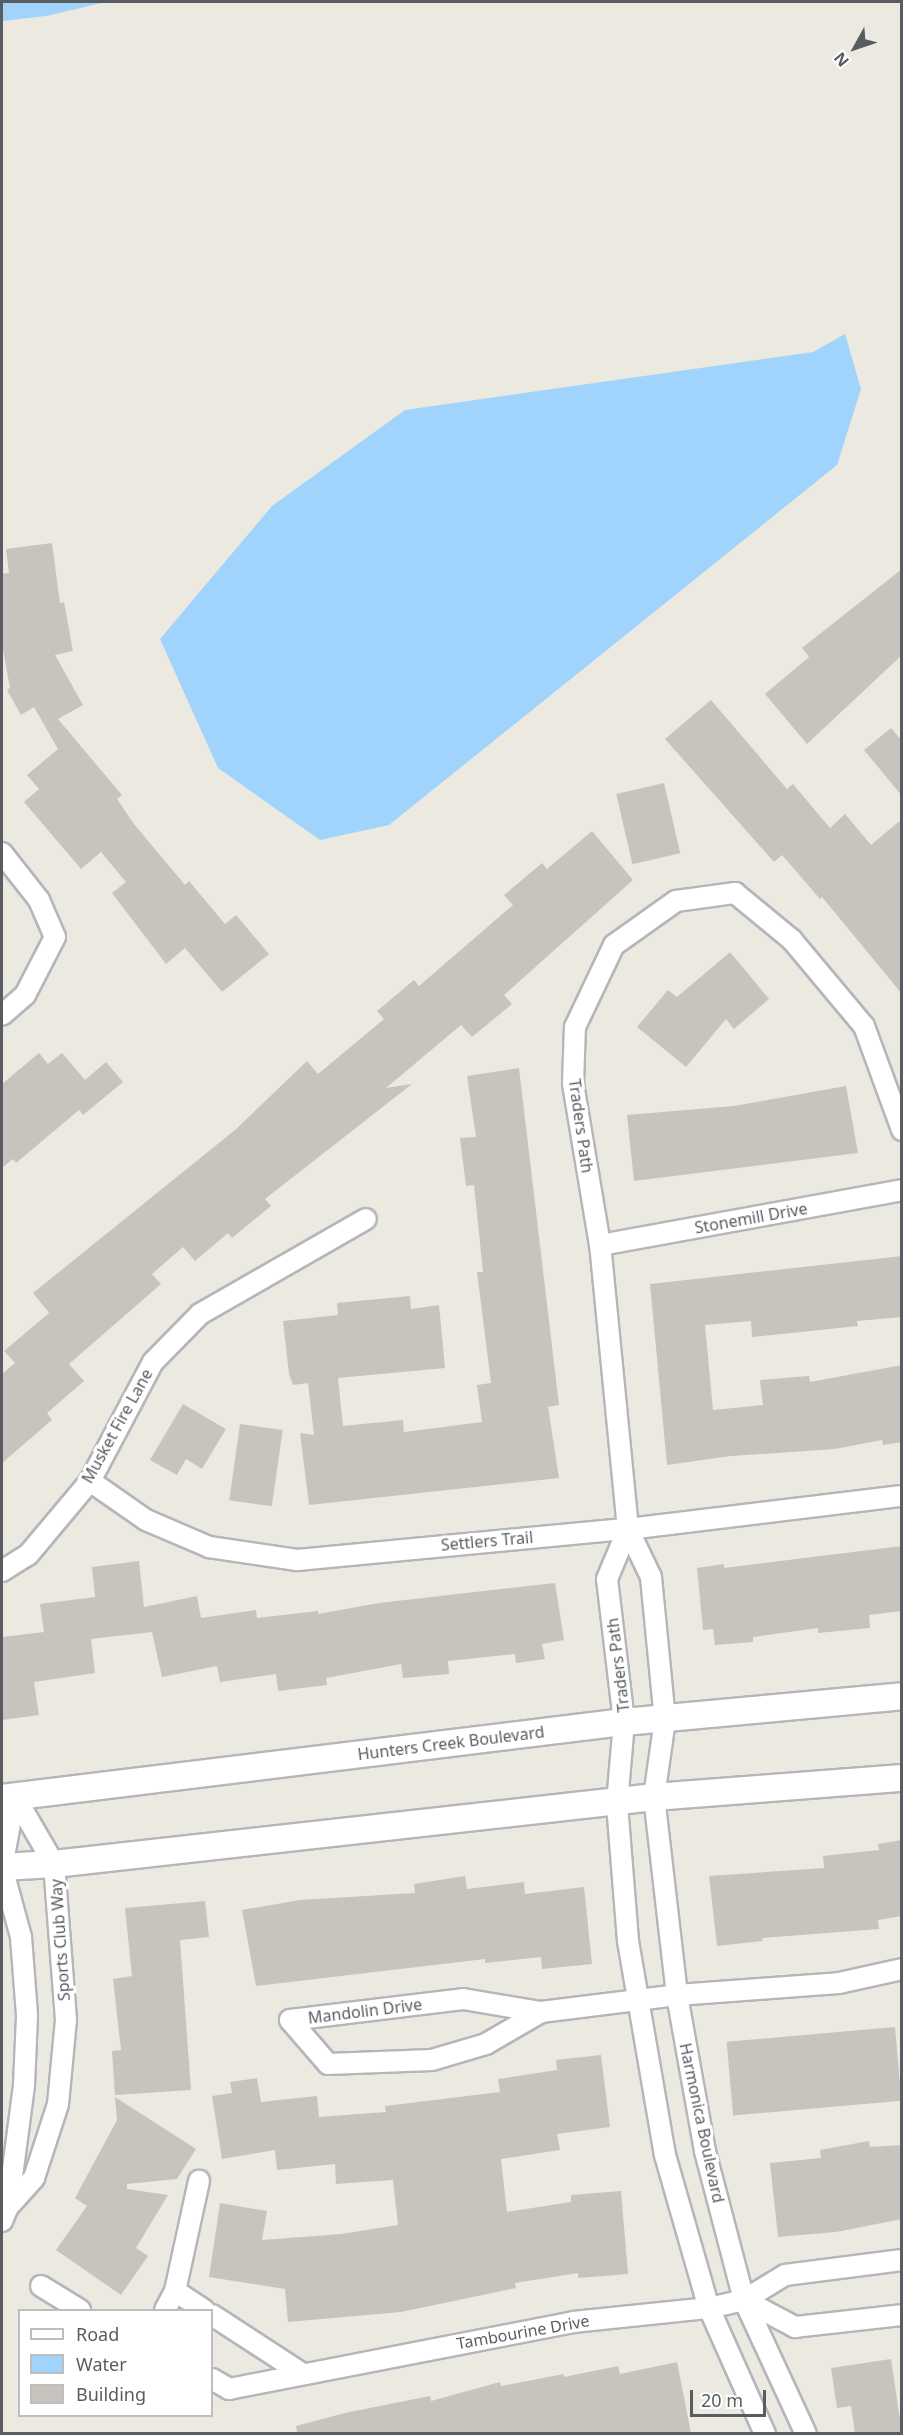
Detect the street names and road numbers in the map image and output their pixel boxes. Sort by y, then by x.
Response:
street label: Traders Path [565,1078,597,1174]
street label: Stonemill Drive [693,1199,809,1237]
street label: Musket Fire Lane [78,1365,156,1487]
street label: Settlers Trail [440,1527,534,1555]
street label: Traders Path [603,1617,633,1713]
street label: Hunters Creek Boulevard [357,1722,545,1764]
street label: Sports Club Way [46,1878,74,2002]
street label: Mandolin Drive [307,1994,423,2028]
street label: Harmonica Boulevard [676,2041,728,2205]
street label: Tambourine Drive [455,2311,591,2353]

